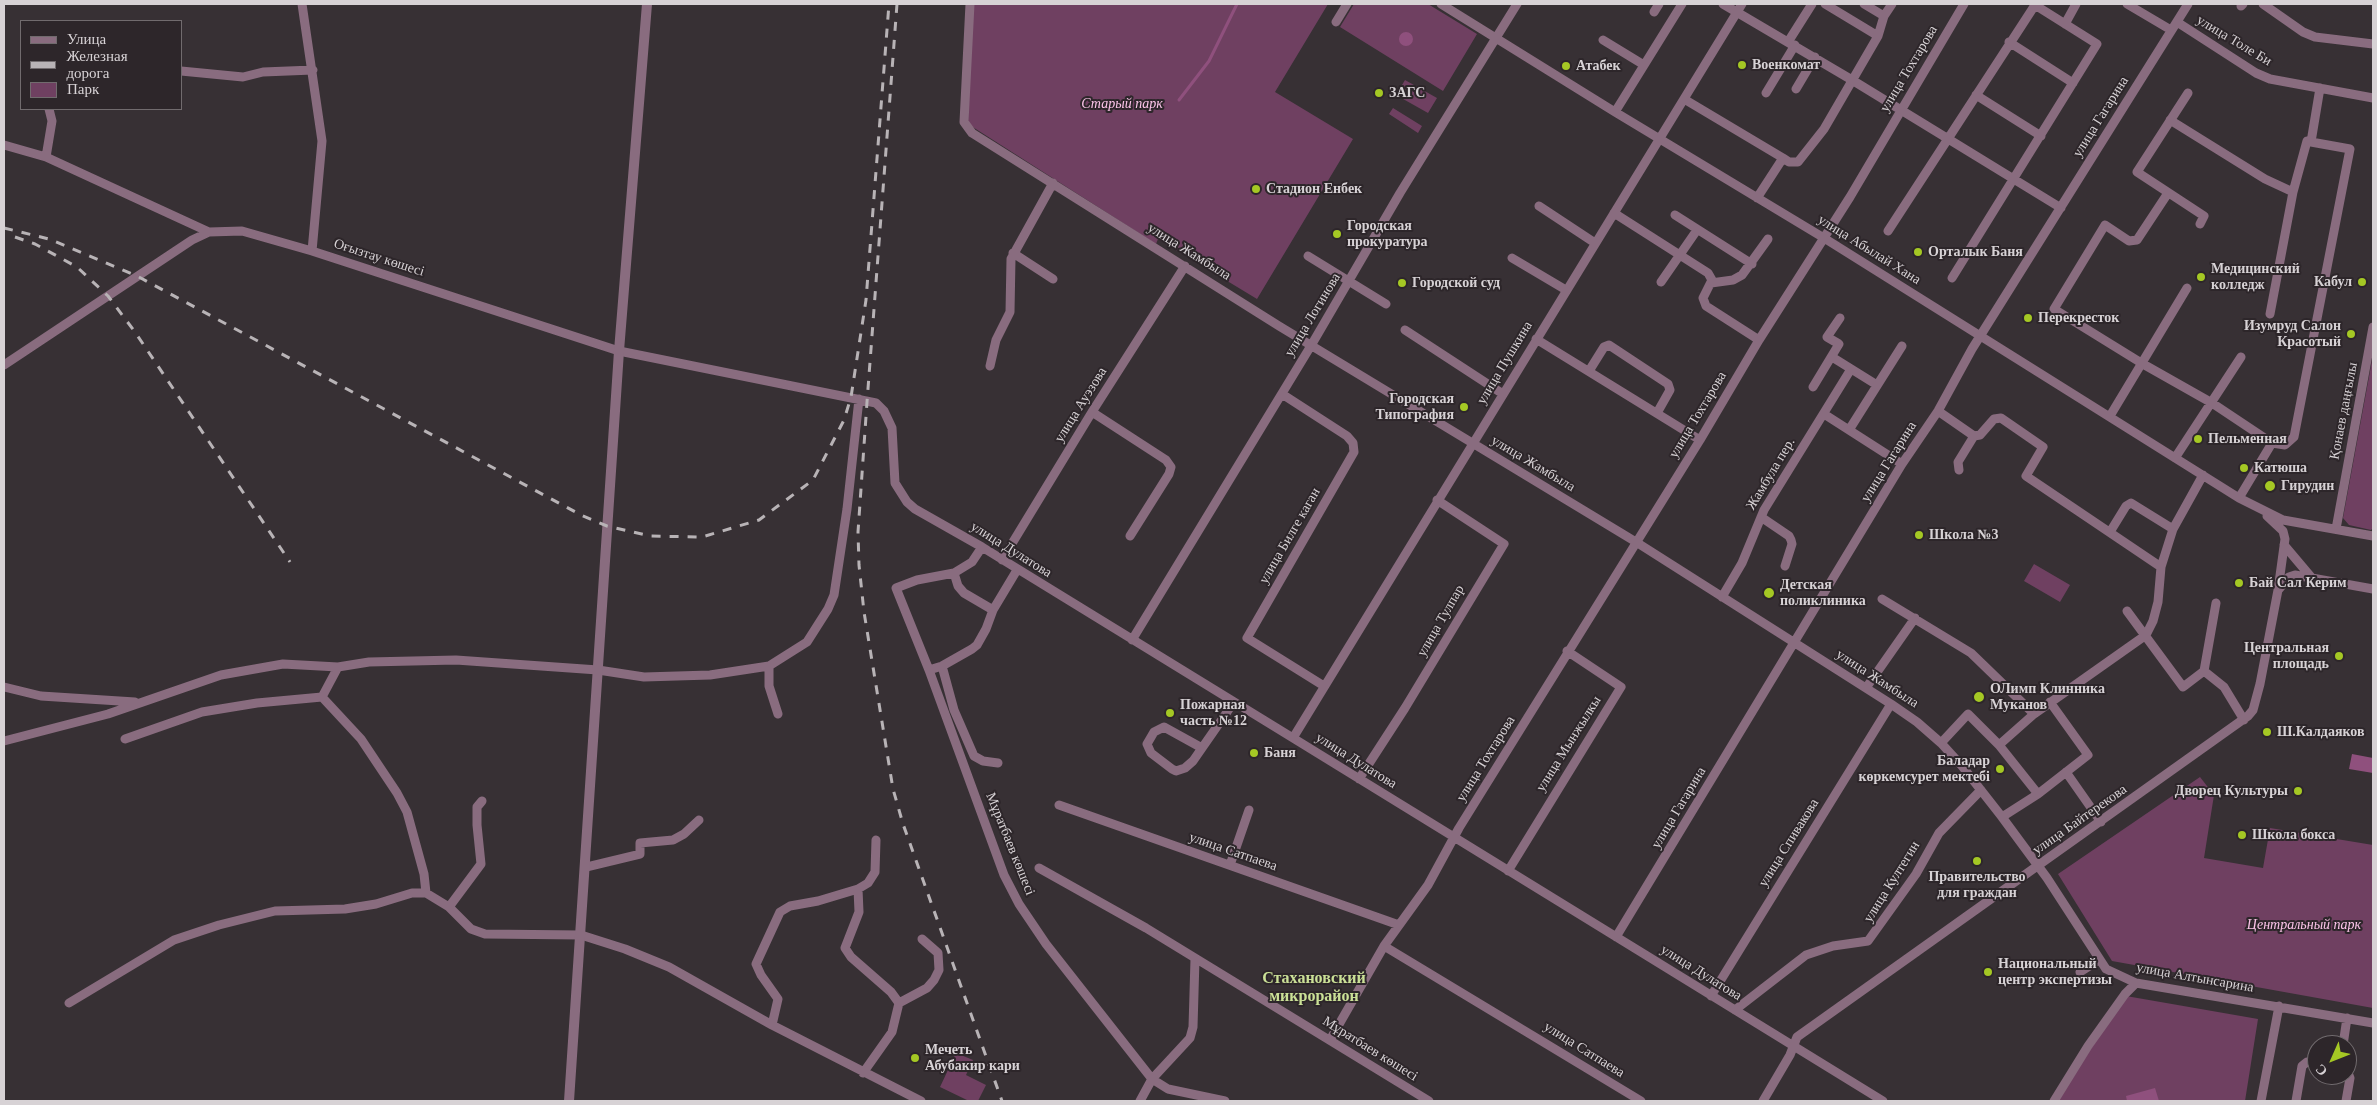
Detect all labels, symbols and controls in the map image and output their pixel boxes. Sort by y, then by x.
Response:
street label: улица Толе Би [2193,12,2275,70]
legend [20,20,182,110]
street label: улица Тохтарова [1877,23,1941,115]
text: Улица [67,31,106,47]
text: Железная дорога [66,48,128,81]
place label: Военкомат [1752,57,1820,73]
place label: Атабек [1576,58,1621,74]
marker: Военкомат [1736,59,1748,71]
marker: Атабек [1560,60,1572,72]
street label: улица Гагарина [2069,73,2133,161]
text: Парк [67,81,99,97]
place label: ЗАГС [1389,85,1425,101]
marker: ЗАГС [1373,87,1385,99]
park label: Старый парк [1081,96,1163,112]
place label: Стадион Енбек [1266,181,1362,197]
marker: Стадион Енбек [1250,183,1262,195]
street label: улица Абылай Хана [1814,212,1924,288]
place label: Городская прокуратура [1347,218,1428,250]
street label: улица Жамбыла [1144,220,1234,284]
marker: Городская прокуратура [1331,228,1343,240]
street label: Оғызтау көшесі [332,235,426,281]
place label: Орталык Баня [1928,244,2023,260]
marker: Орталык Баня [1912,246,1924,258]
place label: Медицинский колледж [2211,261,2300,294]
street label: улица Логинова [1281,270,1345,360]
marker: Медицинский колледж [2195,271,2207,283]
place label: Кабул [2314,274,2352,290]
place label: Городской суд [1412,275,1500,291]
marker: Кабул [2356,276,2368,288]
marker: Городской суд [1396,277,1408,289]
place label: Перекресток [2038,310,2119,326]
marker: Перекресток [2022,312,2034,324]
street label: улица Пушкина [1474,318,1536,408]
place label: Изумруд Салон Красотый [2244,318,2341,351]
marker: Изумруд Салон Красотый [2345,328,2357,340]
street label: Қонаев даңғылы [2326,361,2362,461]
street label: улица Ауэзова [1051,364,1111,446]
street label: улица Тохтарова [1666,369,1730,461]
place label: Городская Типография [1375,391,1454,424]
marker: Городская Типография [1458,401,1470,413]
street label: улица Гагарина [1857,418,1921,506]
place label: Пельменная [2208,431,2287,447]
street label: улица Жамбыла [1488,432,1578,496]
marker: Пельменная [2192,433,2204,445]
street label: Жамбула пер. [1743,435,1799,513]
place label: Катюша [2254,460,2307,476]
marker: Катюша [2238,462,2250,474]
place label: Гирудин [2281,478,2334,494]
marker: Гирудин [2263,479,2277,493]
street label: улица Билге каган [1256,485,1324,587]
street label: улица Дулатова [967,518,1055,582]
place label: Школа №3 [1929,527,1998,543]
marker: Школа №3 [1913,529,1925,541]
place label: Бай Сал Керим [2249,575,2347,591]
place label: Детская поликлиника [1780,577,1866,610]
marker: Бай Сал Керим [2233,577,2245,589]
street label: улица Тулпар [1414,582,1468,660]
marker: Детская поликлиника [1762,586,1776,600]
place label: Центральная площадь [2244,640,2329,672]
street label: улица Жамбыла [1833,646,1921,712]
marker: Центральная площадь [2333,650,2345,662]
place label: ОЛимп Клинника Муканов [1990,681,2105,714]
marker: ОЛимп Клинника Муканов [1972,690,1986,704]
street label: улица Мынжылкы [1533,693,1605,795]
place label: Пожарная часть №12 [1180,697,1247,730]
marker: Пожарная часть №12 [1164,707,1176,719]
street label: улица Тохтарова [1453,713,1519,805]
place label: Ш.Калдаяков [2277,724,2365,740]
marker: Ш.Калдаяков [2261,726,2273,738]
street label: улица Дулатова [1312,729,1400,793]
place label: Баня [1264,745,1296,761]
marker: Баня [1248,747,1260,759]
place label: Баладар көркемсурет мектебі [1858,753,1990,786]
marker: Баладар көркемсурет мектебі [1994,763,2006,775]
street label: улица Гагарина [1648,764,1710,852]
street label: улица Байтерекова [2030,781,2130,859]
place label: Дворец Культуры [2175,783,2288,799]
marker: Дворец Культуры [2292,785,2304,797]
street label: Мұратбаев көшесі [982,790,1038,898]
street label: улица Спивакова [1755,796,1823,890]
place label: Школа бокса [2252,827,2335,843]
street label: улица Сатпаева [1187,829,1279,875]
marker: Школа бокса [2236,829,2248,841]
street label: улица Култегин [1860,838,1924,926]
marker: Правительство для граждан [1971,855,1983,867]
place label: Правительство для граждан [1928,869,2026,902]
park label: Центральный парк [2247,917,2361,933]
street label: улица Дулатова [1657,941,1745,1005]
place label: Национальный центр экспертизы [1998,956,2112,989]
street label: улица Алтынсарина [2135,959,2255,997]
marker: Национальный центр экспертизы [1982,966,1994,978]
district label: Стахановский микрорайон [1262,969,1366,1007]
street label: Мұратбаев көшесі [1319,1013,1421,1085]
street label: улица Сатпаева [1541,1019,1627,1081]
north arrow [2307,1035,2357,1085]
place label: Мечеть Абубакир кари [925,1042,1020,1074]
marker: Мечеть Абубакир кари [909,1052,921,1064]
text: С [2313,1061,2330,1079]

